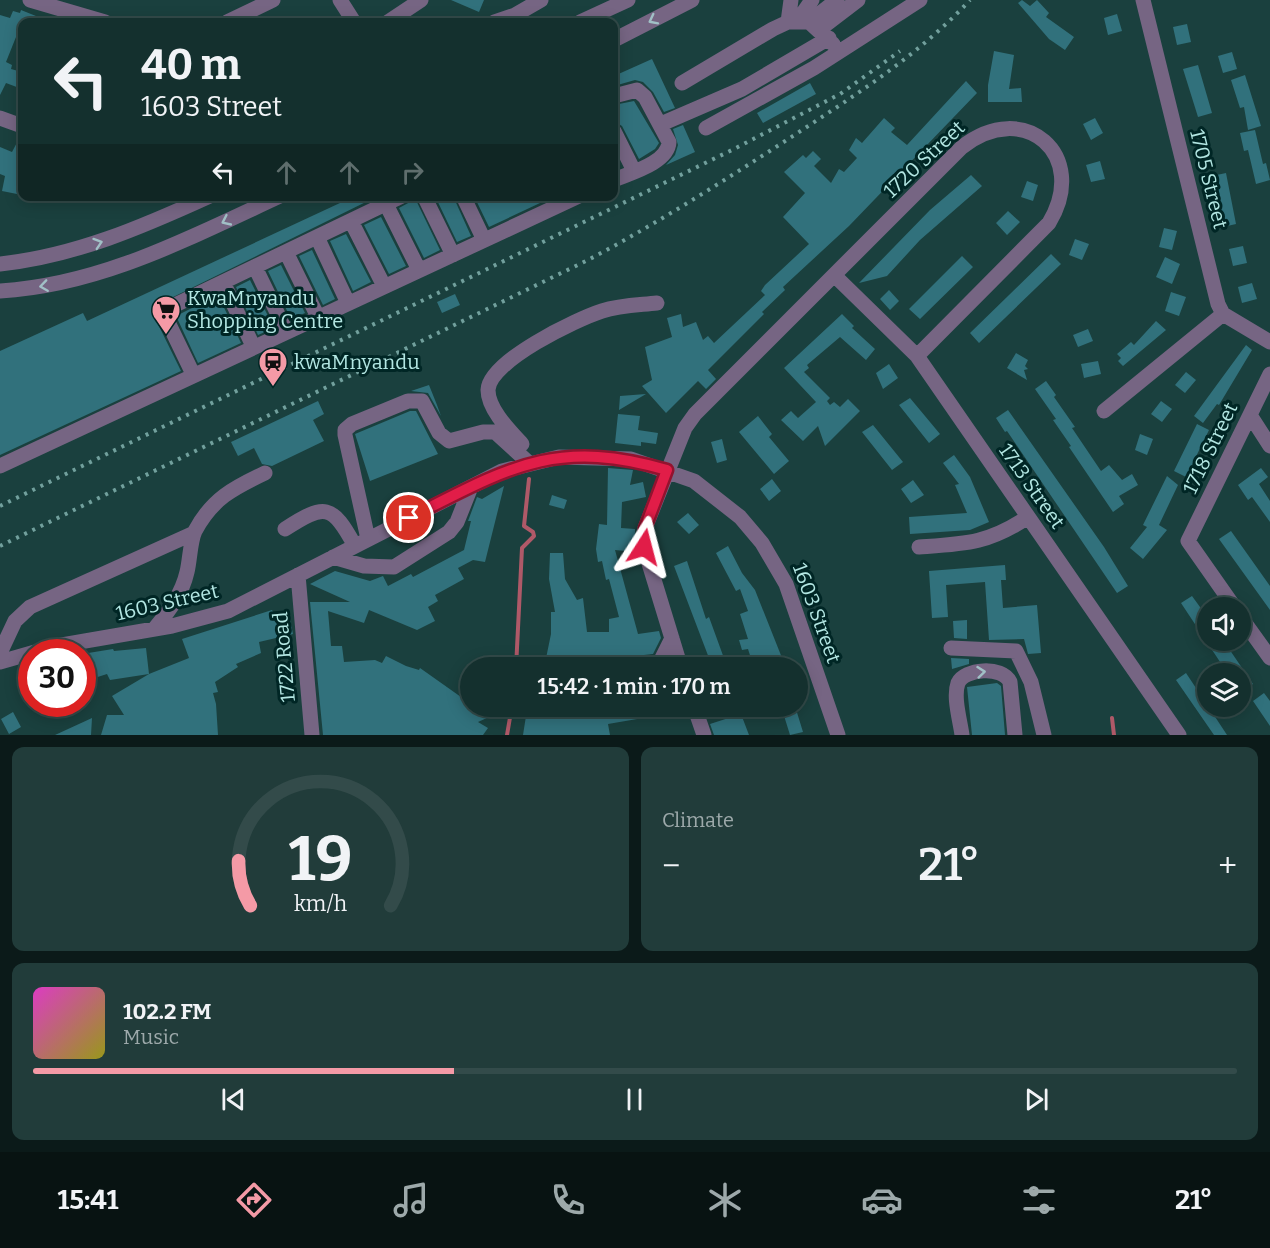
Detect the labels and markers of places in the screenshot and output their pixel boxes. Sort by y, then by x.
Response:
place label: KwaMnyandu Shopping Centre [187,286,343,333]
supermarket icon: KwaMnyandu Shopping Centre [150,294,182,336]
station icon: kwaMnyandu [257,346,289,388]
place label: kwaMnyandu [294,350,420,374]
pin [383,492,434,543]

